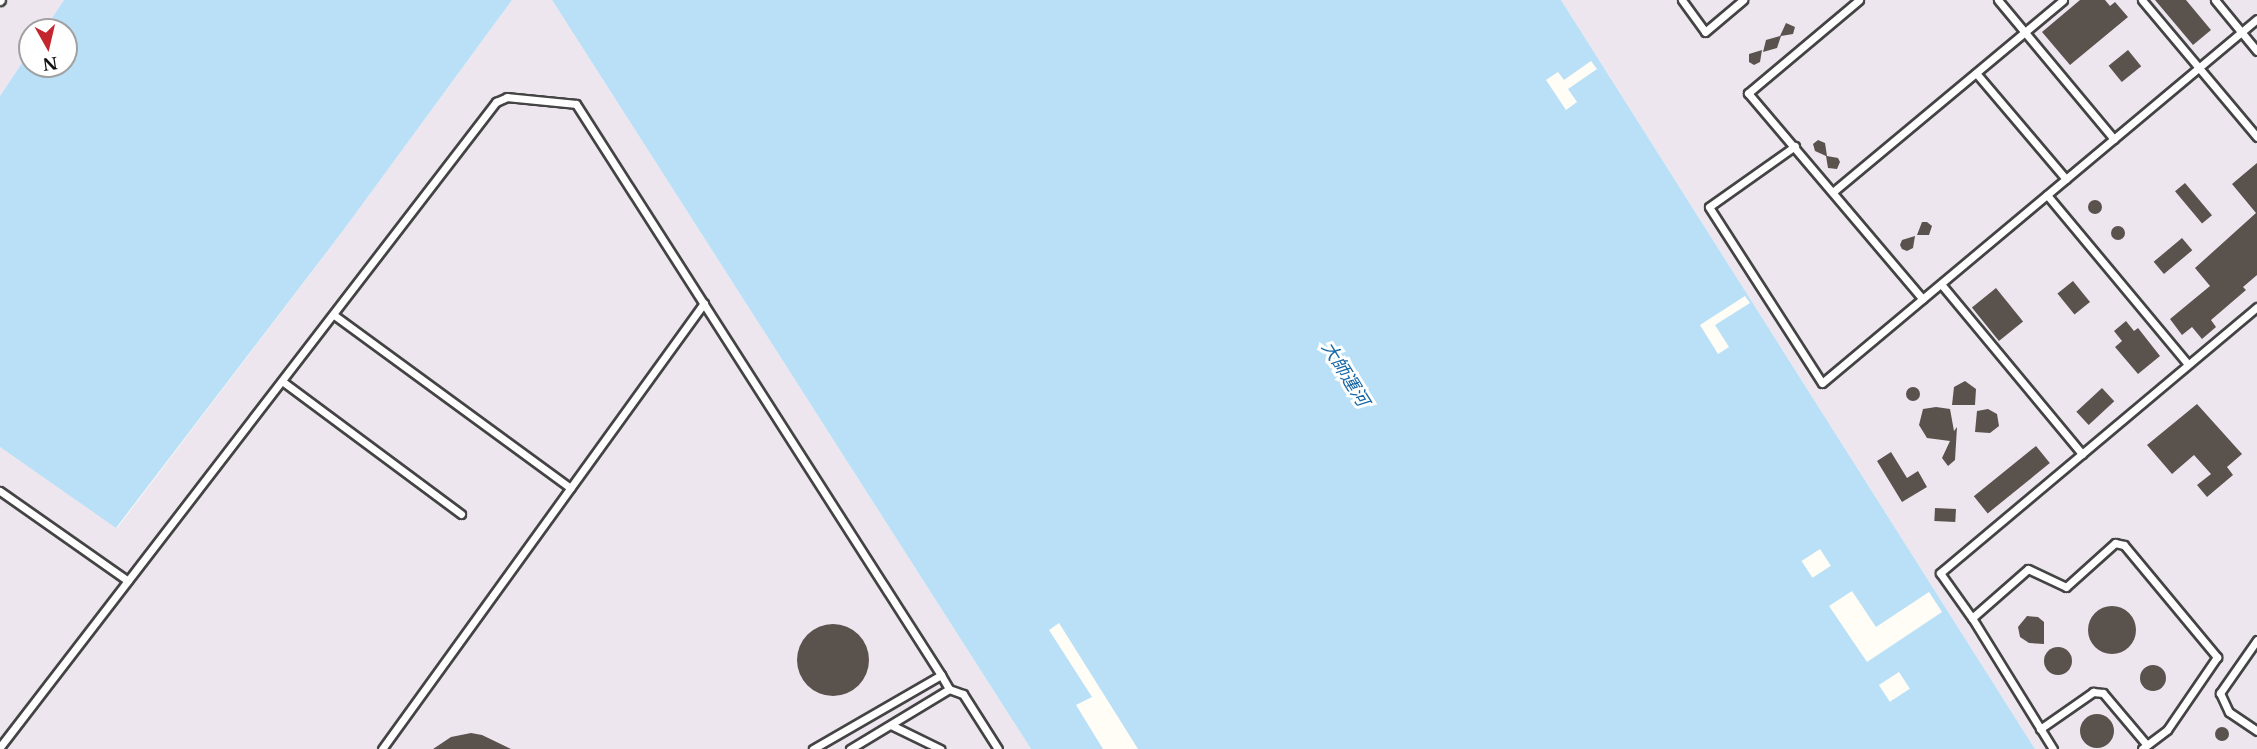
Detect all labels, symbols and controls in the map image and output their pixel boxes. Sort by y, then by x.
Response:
north arrow [18,18,78,78]
text: N [41,53,59,75]
water label: 大師運河 [1317,338,1373,410]

